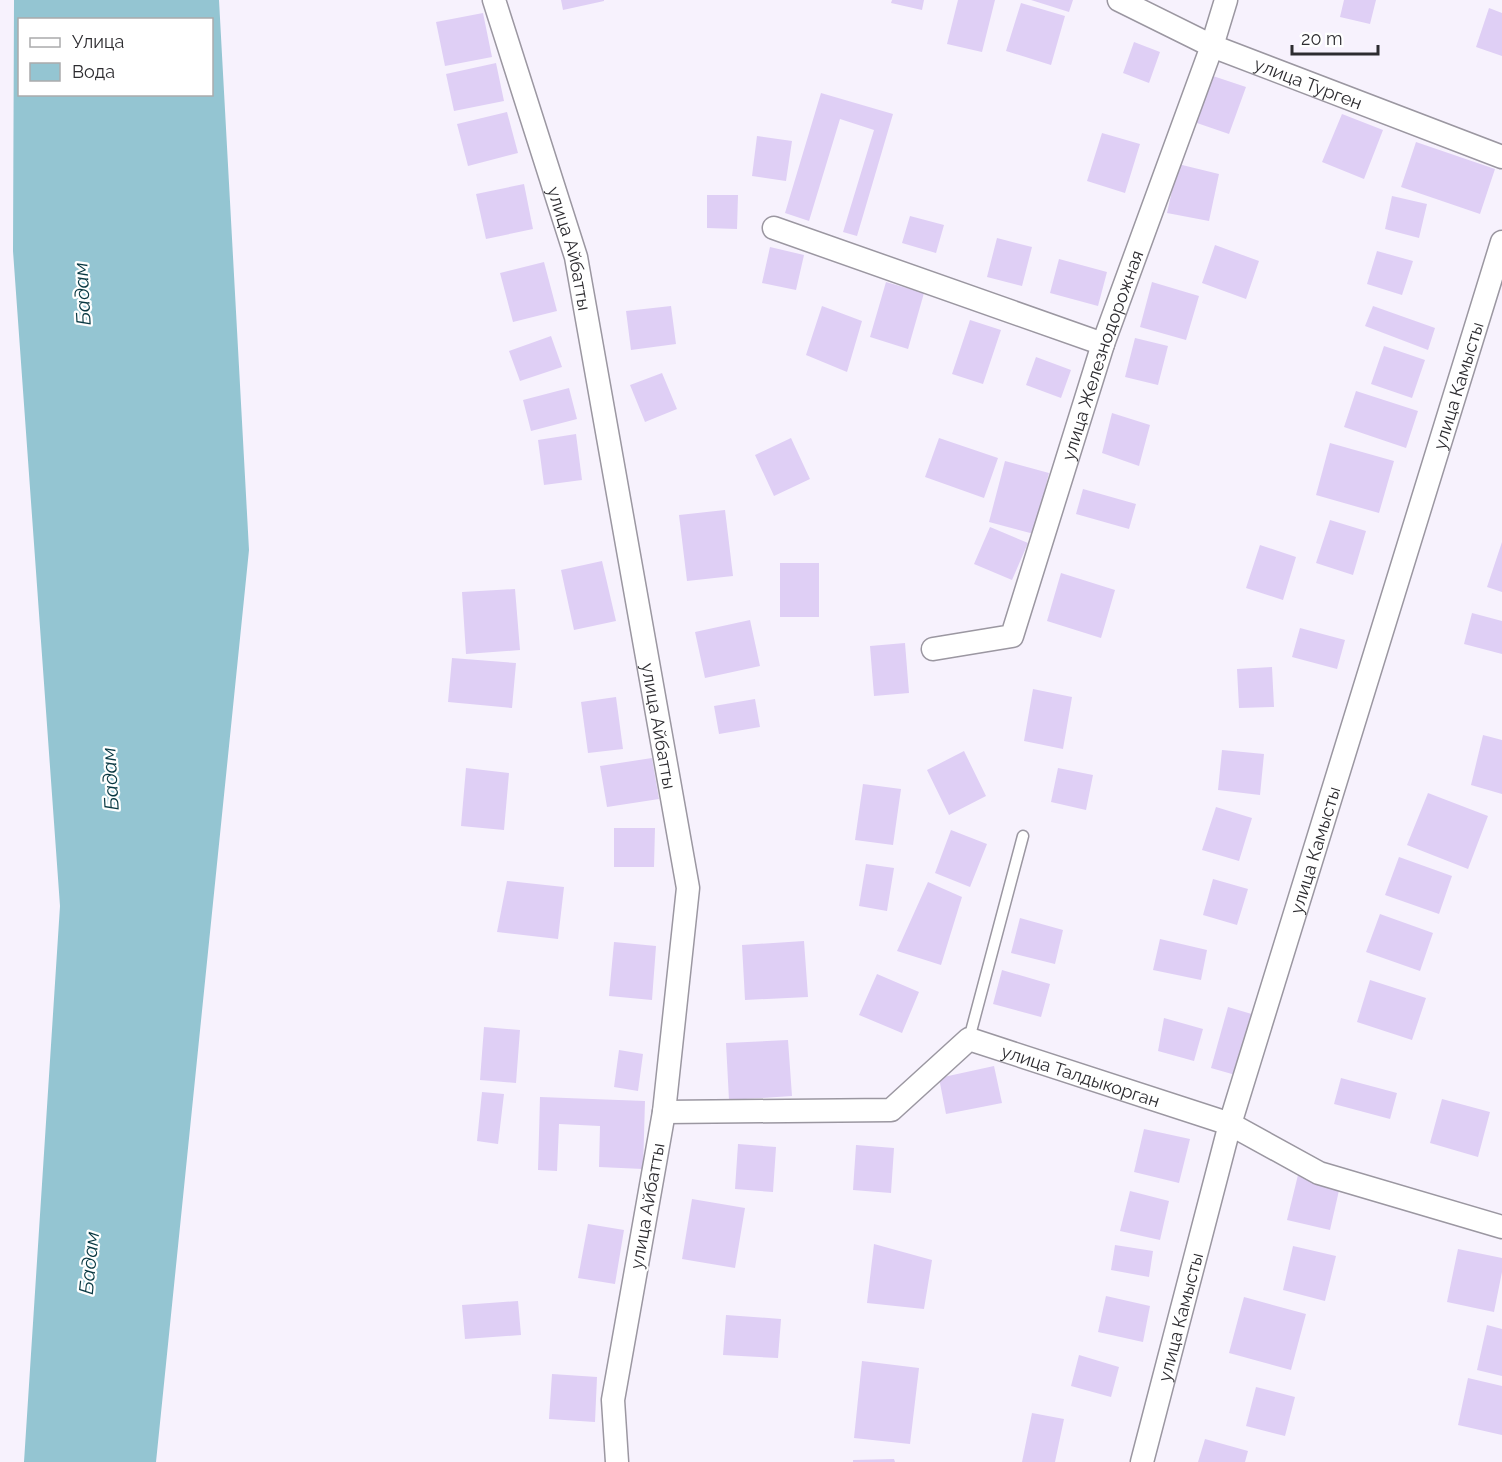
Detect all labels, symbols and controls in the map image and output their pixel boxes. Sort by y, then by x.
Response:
legend [18,18,213,96]
scale bar [1292,18,1378,56]
text: 20 m [1301,28,1343,49]
text: Улица [72,31,124,52]
street label: улица Турген [1252,53,1365,113]
text: Вода [72,61,115,82]
street label: улица Айбатты [544,184,596,312]
street label: улица Железнодорожная [1057,247,1147,463]
water label: Бадам [68,262,96,326]
street label: улица Камысты [1428,319,1487,452]
street label: улица Айбатты [638,661,681,791]
water label: Бадам [96,747,124,811]
street label: улица Камысты [1285,784,1344,916]
street label: улица Талдыкорган [999,1040,1163,1111]
street label: улица Айбатты [626,1141,668,1271]
water label: Бадам [74,1230,104,1295]
street label: улица Камысты [1153,1250,1207,1384]

